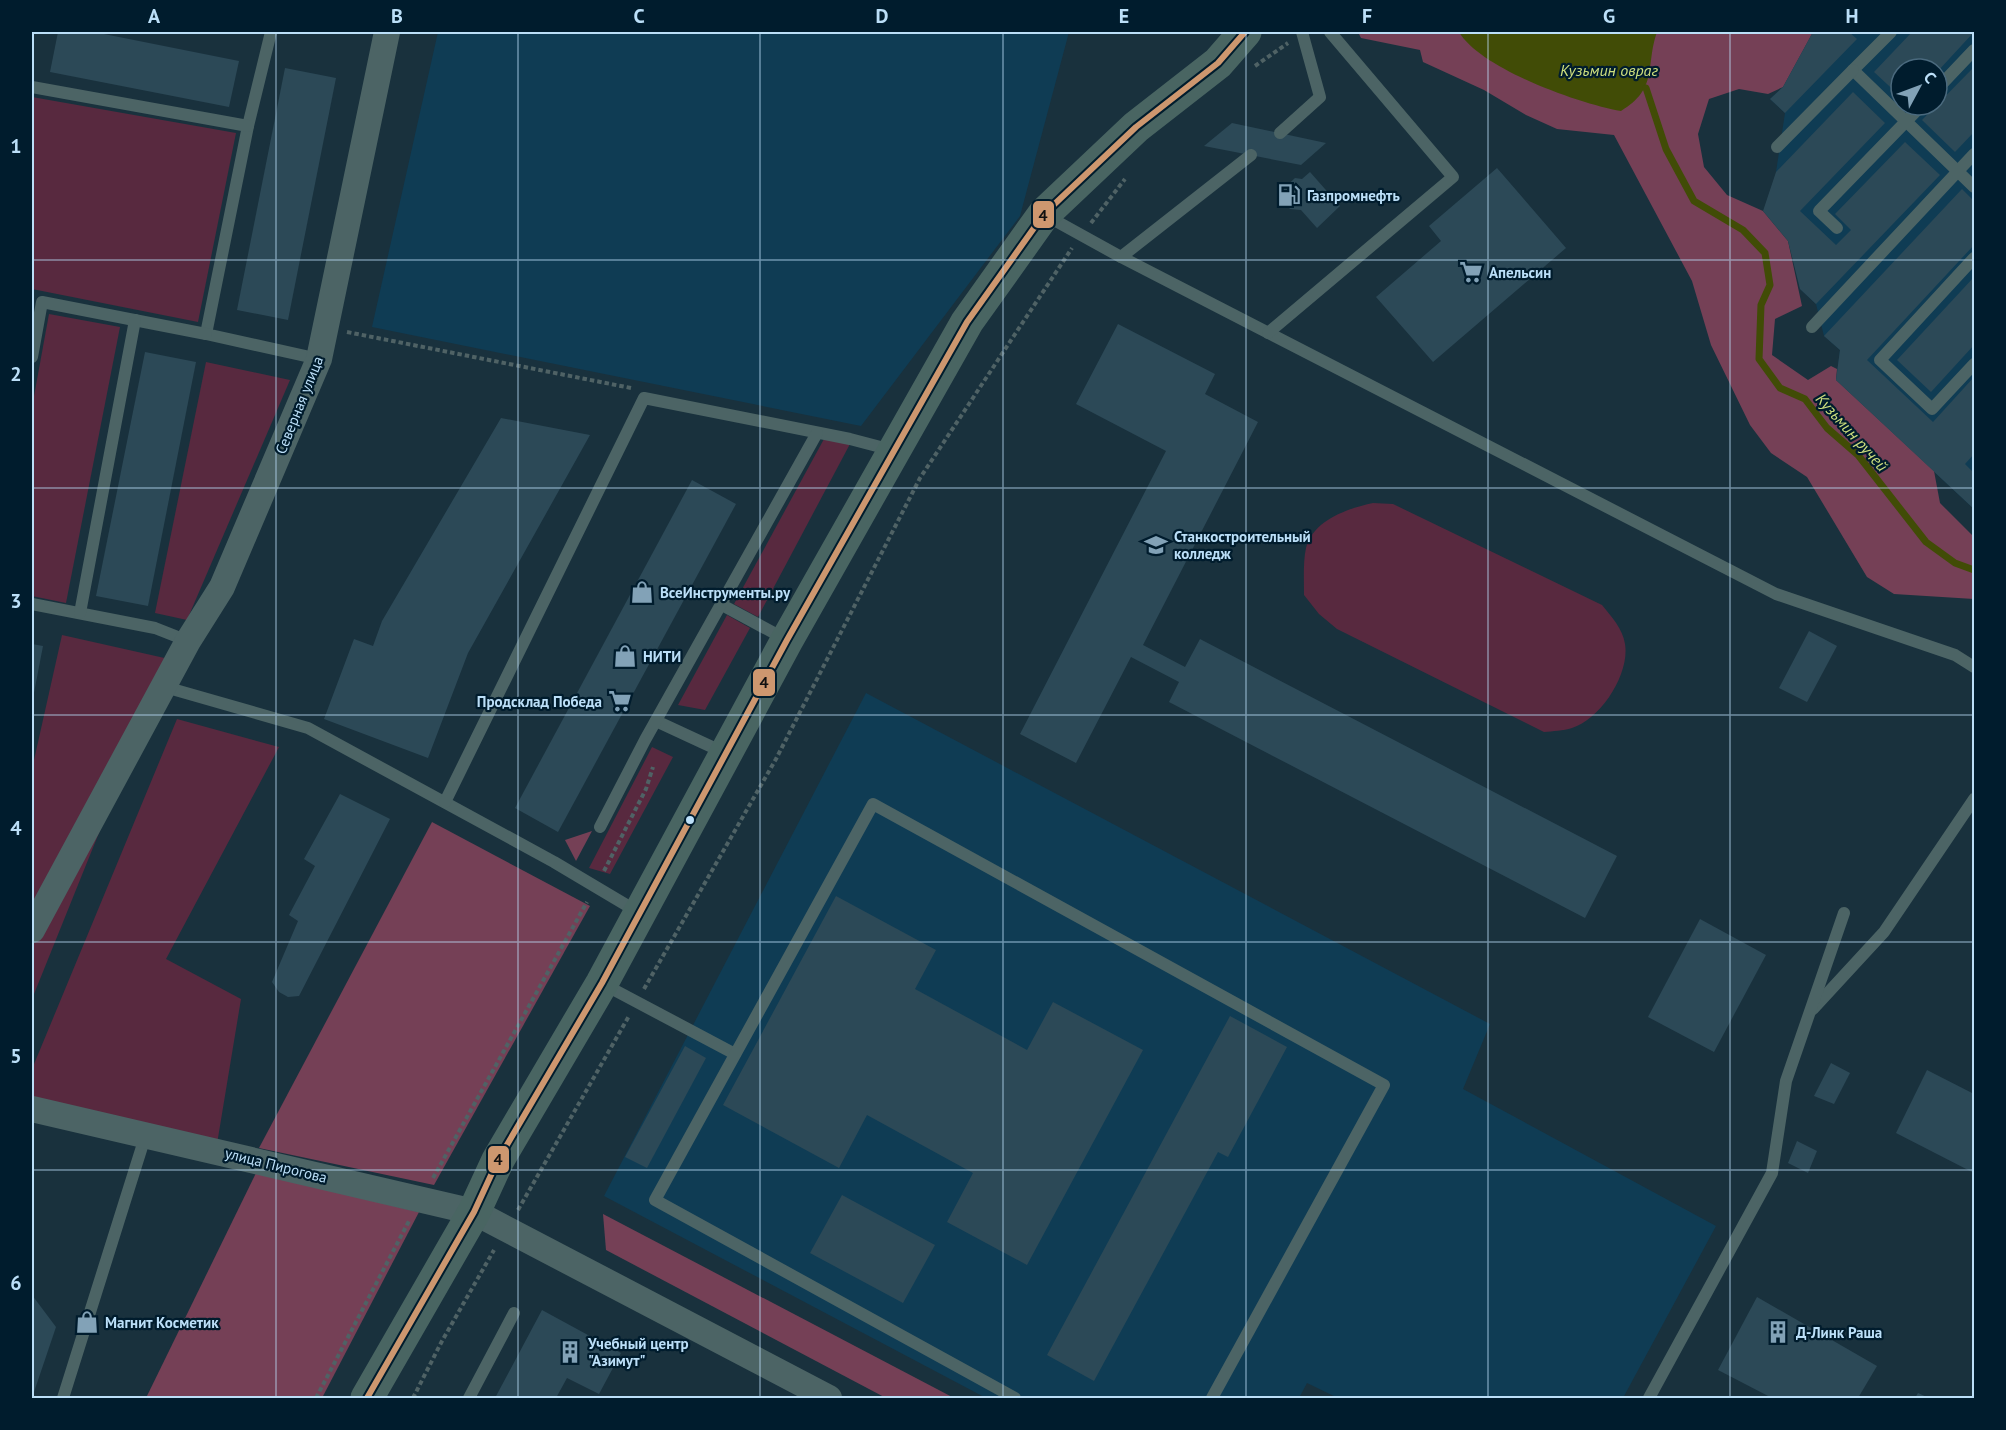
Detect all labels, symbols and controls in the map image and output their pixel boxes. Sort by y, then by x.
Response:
text: A [148,3,161,29]
text: B [391,3,403,29]
text: C [633,3,645,29]
text: D [876,3,889,29]
text: E [1119,3,1129,29]
text: F [1362,3,1372,29]
text: G [1603,3,1615,29]
text: H [1845,3,1859,29]
north arrow [1889,57,1949,117]
water label: Кузьмин овраг [1560,60,1658,80]
text: С [1920,67,1941,87]
text: 1 [10,133,22,159]
fuel station icon: Газпромнефть [1276,182,1302,208]
place label: Газпромнефть [1307,186,1400,205]
line badge: 4 [1032,200,1055,229]
text: 4 [1038,205,1048,225]
supermarket icon: Апельсин [1458,259,1484,285]
place label: Апельсин [1489,263,1551,282]
street label: Северная улица [271,353,327,457]
text: 2 [10,361,22,387]
water label: Кузьмин ручей [1812,389,1892,475]
place label: Станкостроительный колледж [1174,527,1311,563]
school or university icon: Станкостроительный колледж [1143,532,1169,558]
shop icon: ВсеИнструменты.ру [629,579,655,605]
place label: ВсеИнструменты.ру [660,583,791,602]
text: 3 [10,588,22,614]
shop icon: НИТИ [612,643,638,669]
place label: НИТИ [643,647,681,666]
line badge: 4 [752,668,776,697]
text: 4 [759,672,769,692]
supermarket icon: Продсклад Победа [607,688,633,714]
place label: Продсклад Победа [477,692,602,711]
unlabelled marker [684,814,696,826]
text: 4 [10,815,22,841]
text: 5 [10,1043,22,1069]
street label: улица Пирогова [223,1143,329,1187]
line badge: 4 [487,1145,510,1174]
text: 4 [493,1149,503,1169]
text: 6 [10,1270,22,1296]
shop icon: Магнит Косметик [74,1309,100,1335]
place label: Магнит Косметик [105,1313,219,1332]
building icon: Д-Линк Раша [1765,1319,1791,1345]
place label: Д-Линк Раша [1796,1323,1882,1342]
place label: Учебный центр "Азимут" [587,1334,689,1370]
building icon: Учебный центр "Азимут" [557,1339,583,1365]

